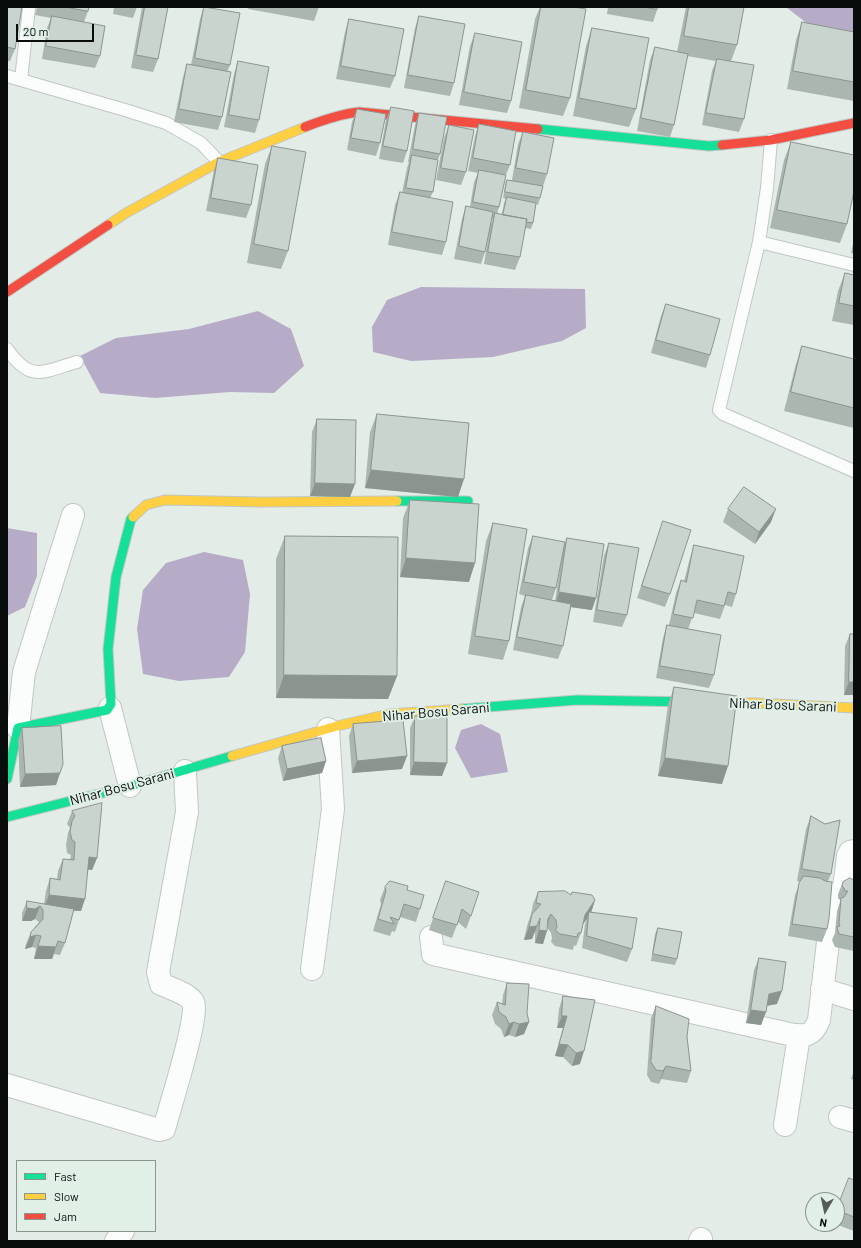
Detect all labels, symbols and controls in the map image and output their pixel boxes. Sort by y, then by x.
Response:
scale bar [18,16,96,42]
text: 20 m [23,24,49,38]
street label: Nihar Bosu Sarani [729,695,837,715]
street label: Nihar Bosu Sarani [382,699,490,725]
street label: Nihar Bosu Sarani [68,765,176,809]
legend [16,1160,156,1232]
text: Fast [54,1169,77,1183]
text: Slow [54,1189,79,1203]
north arrow [805,1192,845,1232]
text: Jam [54,1209,77,1223]
text: N [819,1216,828,1230]

